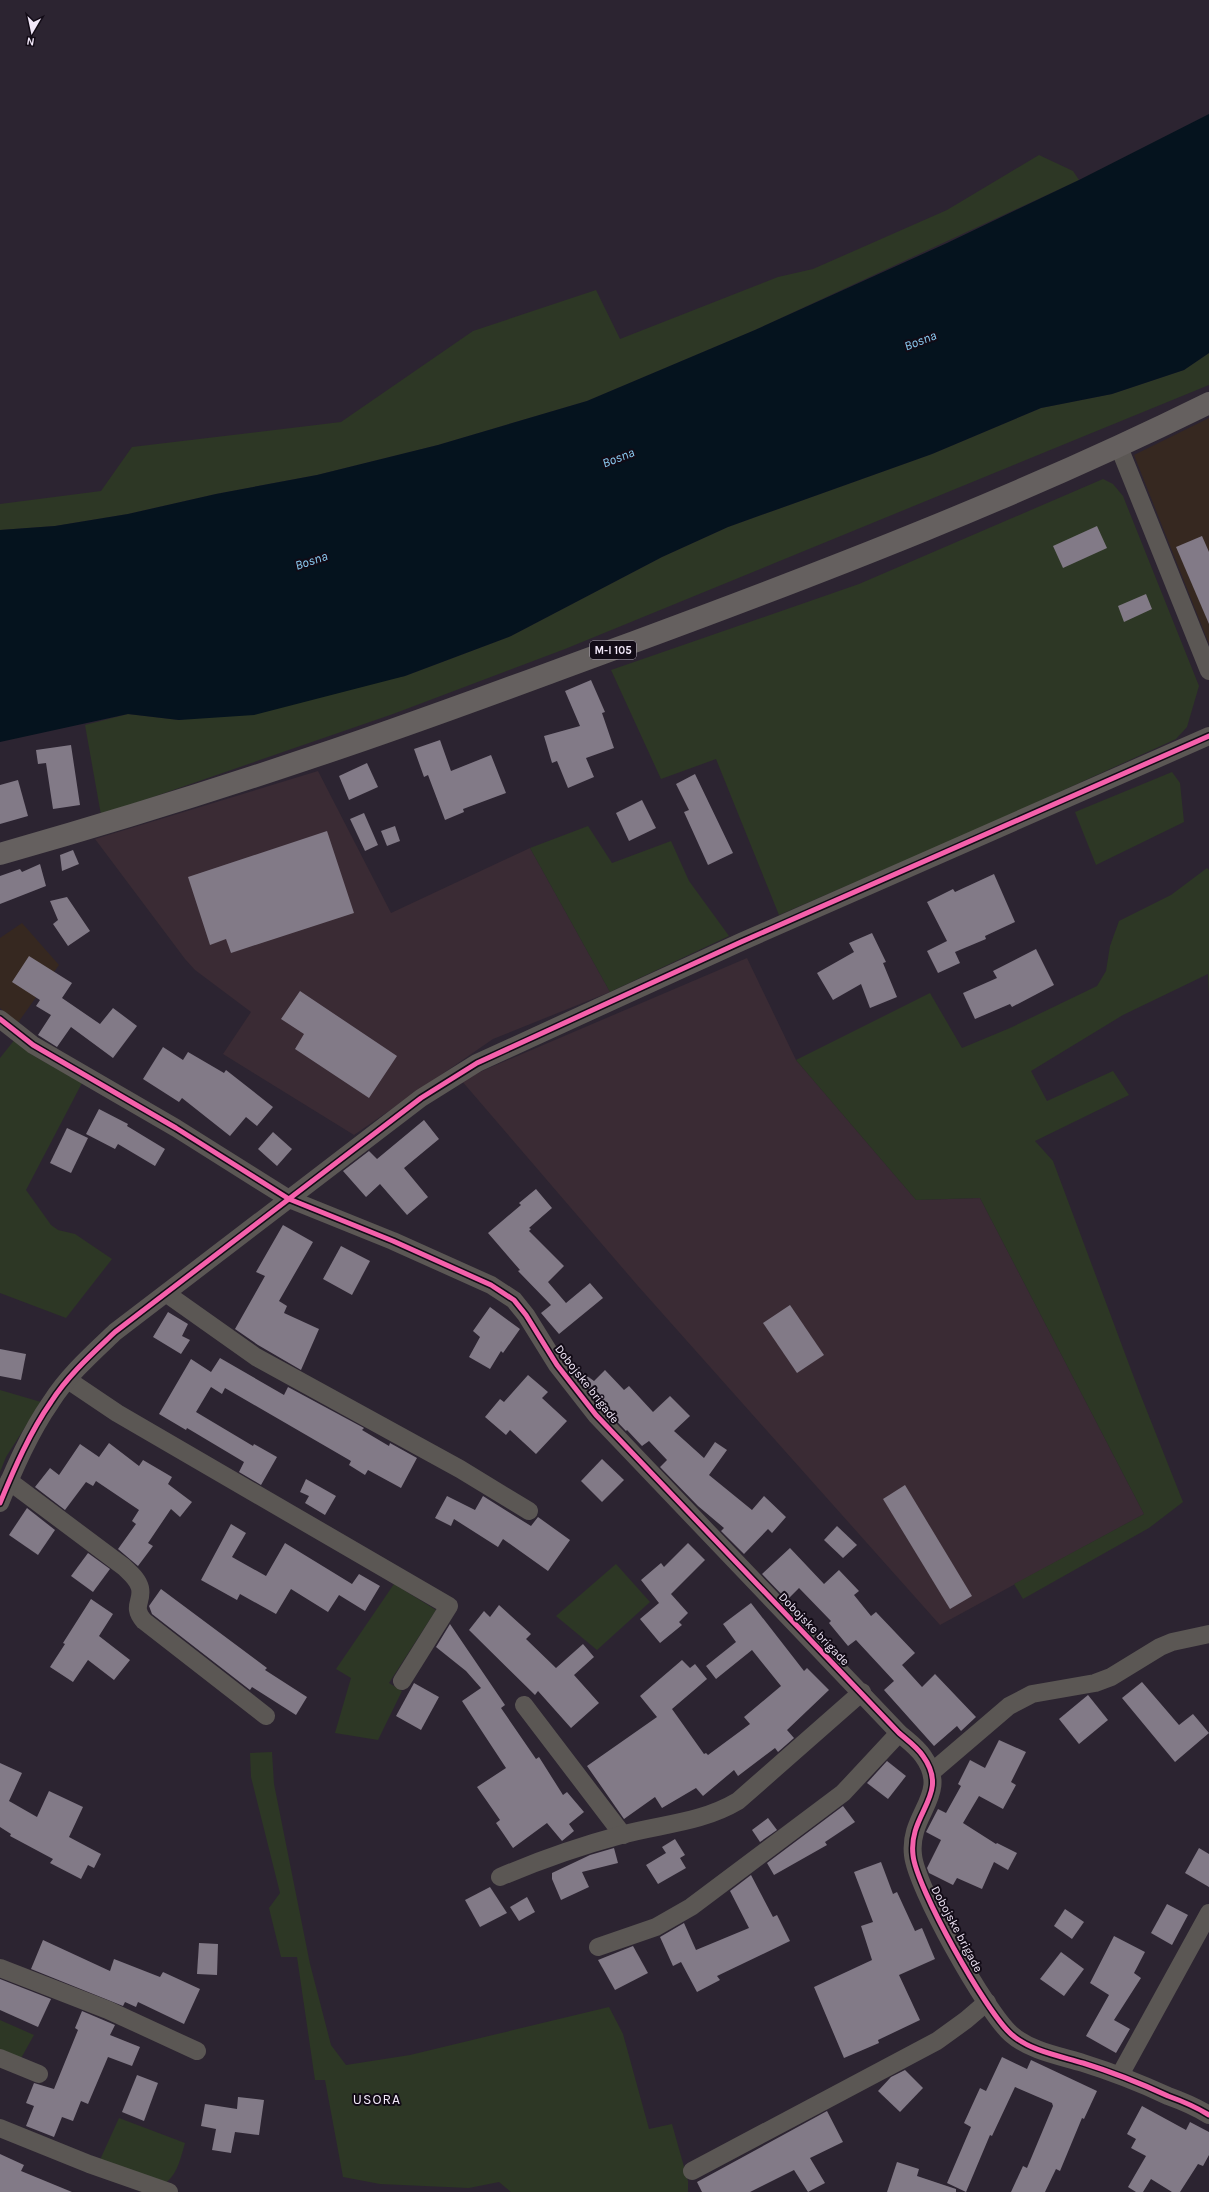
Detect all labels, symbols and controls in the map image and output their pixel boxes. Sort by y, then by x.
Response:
north arrow [12,12,52,52]
text: N [26,34,35,48]
water label: Bosna [902,327,939,353]
water label: Bosna [600,444,637,470]
water label: Bosna [293,548,330,573]
road number: M-I 105 [590,641,636,659]
street label: Dobojske brigade [552,1342,622,1426]
street label: Dobojske brigade [776,1590,852,1668]
street label: Dobojske brigade [928,1883,986,1975]
district label: USORA [353,2091,401,2108]

